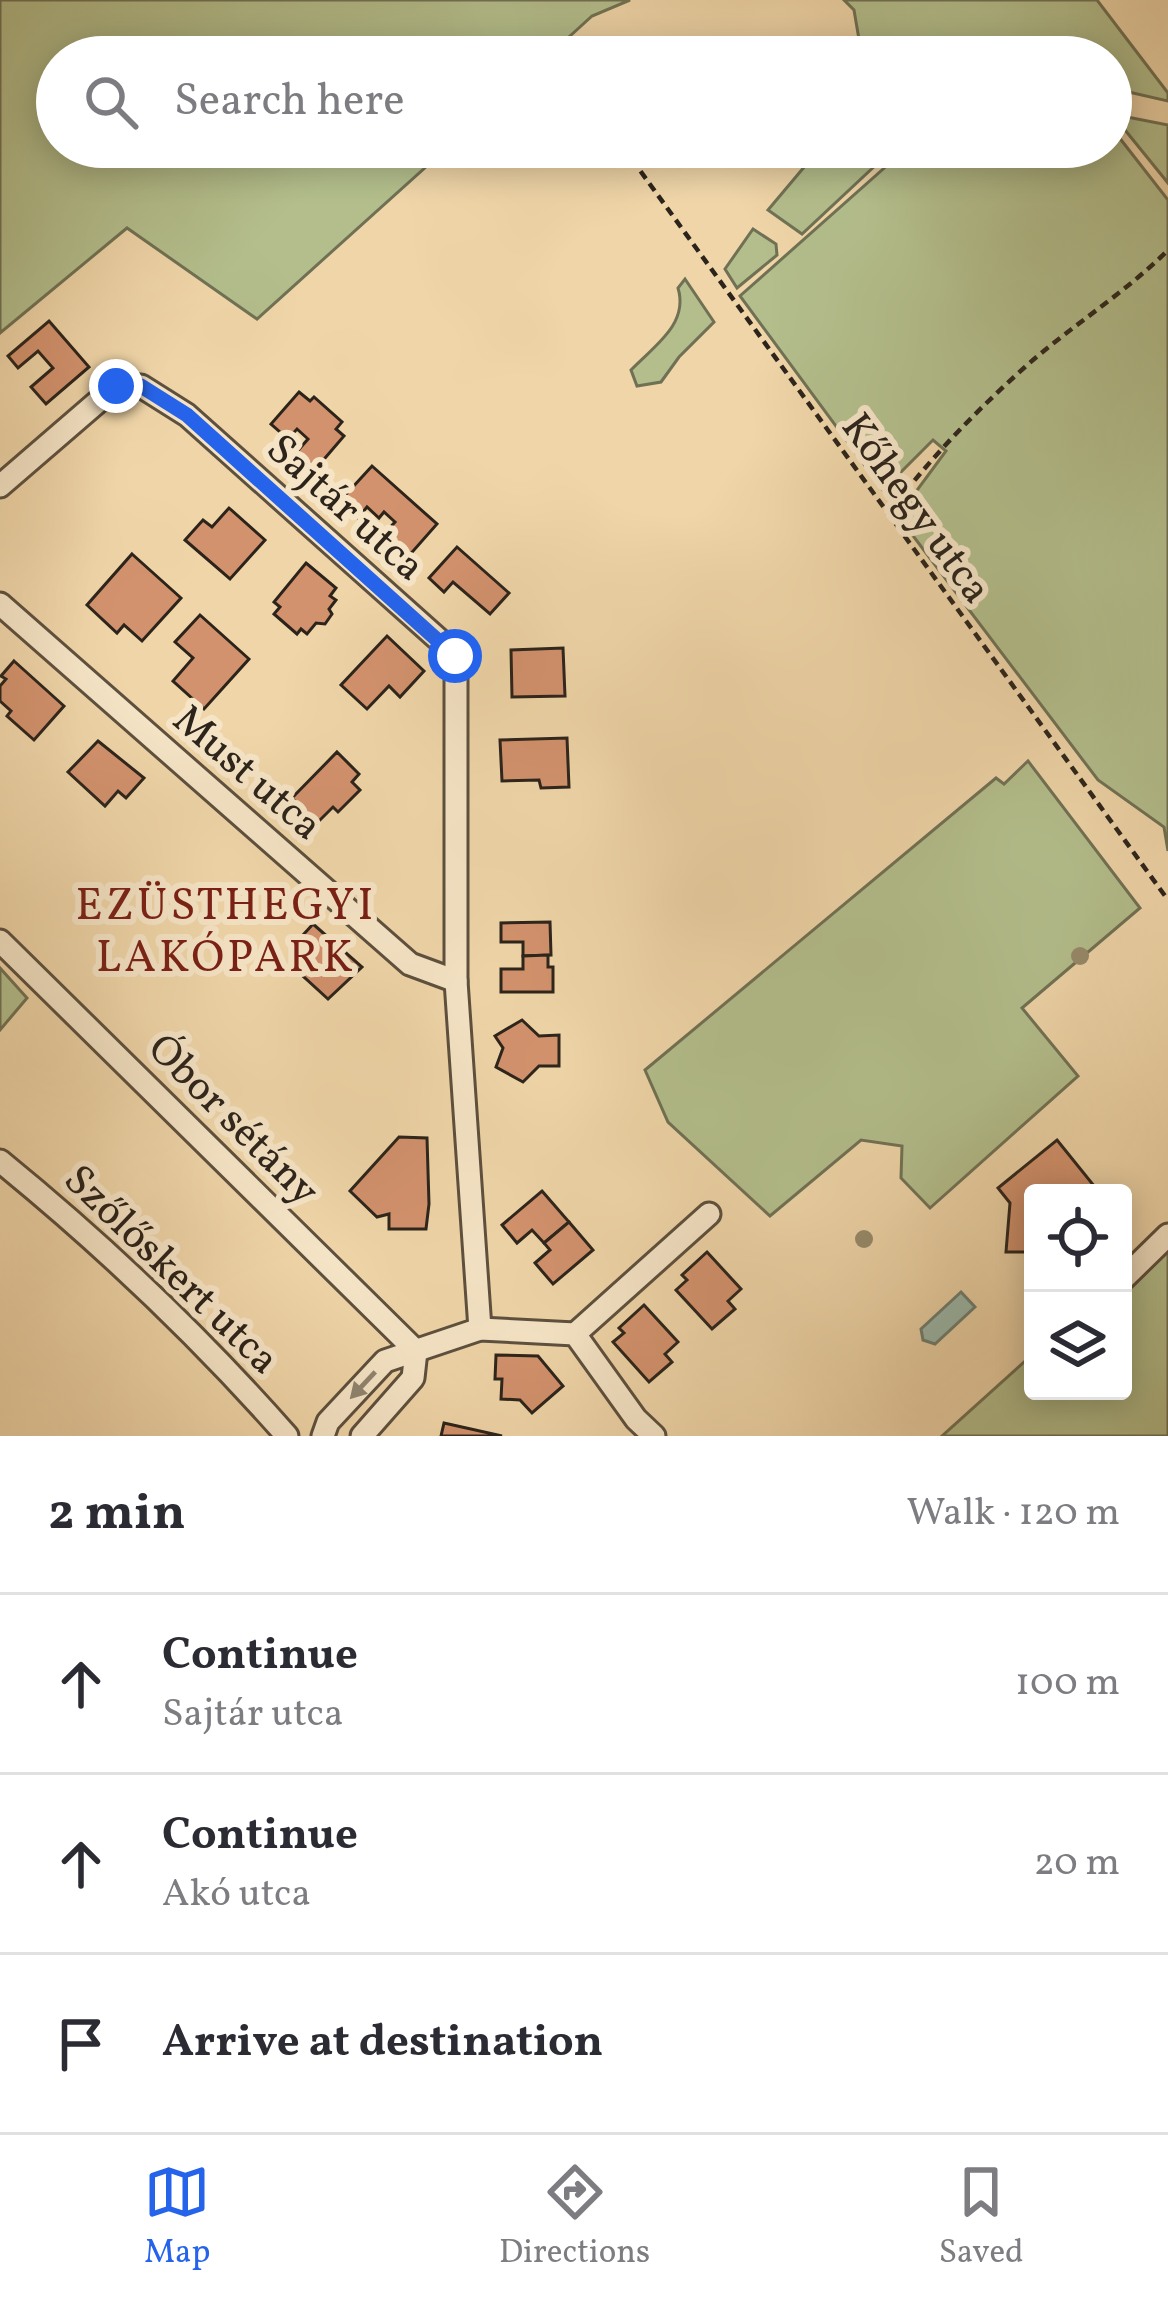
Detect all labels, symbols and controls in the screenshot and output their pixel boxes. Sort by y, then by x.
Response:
search box [36,36,1132,168]
icon: search [78,69,144,135]
text: Search here [174,71,405,134]
route end [89,359,143,413]
street label: Kőhegy utca [825,402,1004,617]
street label: Sajtár utca [252,422,436,597]
route start [428,629,482,683]
street label: Must utca [158,693,334,856]
district label: EZÜSTHEGYI LAKÓPARK [76,876,376,991]
street label: Óbor sétány [133,1022,331,1221]
street label: Szőlőskert utca [49,1153,291,1390]
map controls [1024,1184,1132,1400]
button: locate [1024,1184,1132,1292]
button: layers [1024,1292,1132,1400]
one-way arrow [349,1370,377,1399]
text: 2 min [48,1479,186,1550]
text: Walk · 120 m [907,1487,1120,1541]
text: Continue [162,1625,358,1688]
icon: ahead [48,1651,114,1717]
text: 100 m [1015,1657,1120,1711]
text: Sajtár utca [162,1688,343,1742]
text: Continue [162,1805,358,1868]
icon: ahead [48,1831,114,1897]
text: 20 m [1034,1837,1120,1891]
text: Akó utca [162,1868,311,1922]
icon: arrive [48,2011,114,2077]
text: Arrive at destination [162,2012,603,2075]
tab: Map [144,2159,210,2277]
tab: Directions [499,2159,650,2277]
tab: Saved [939,2159,1024,2277]

